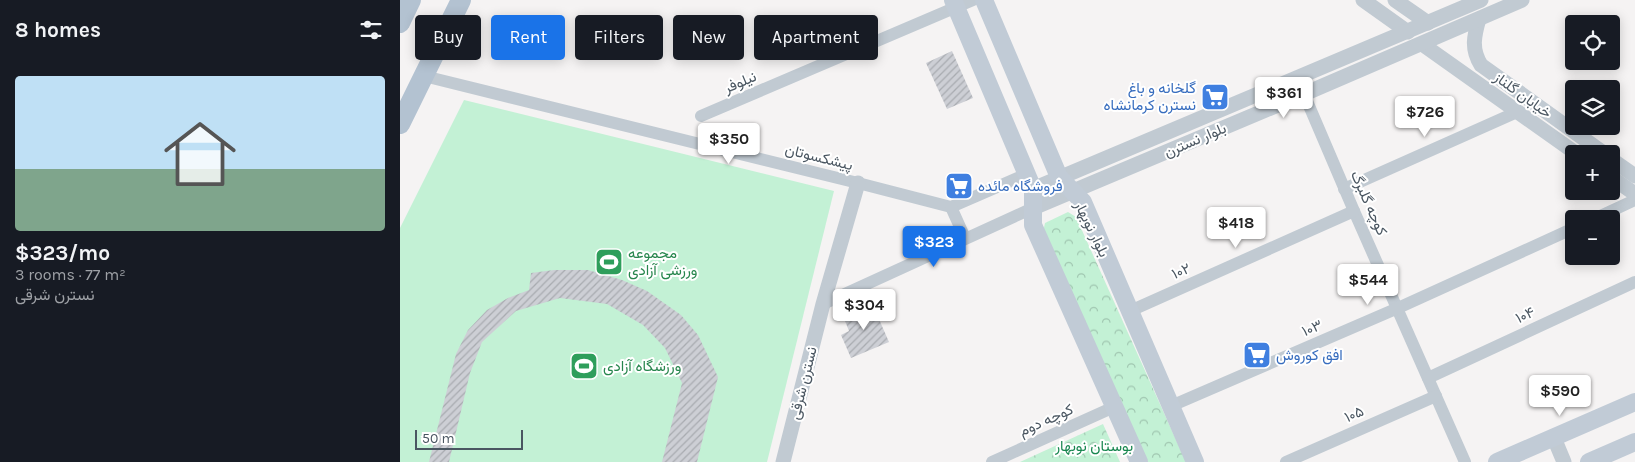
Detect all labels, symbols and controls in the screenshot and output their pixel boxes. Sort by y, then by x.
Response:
chip: Buy [415,15,481,60]
chip: Rent [491,15,565,60]
chip: Filters [575,15,663,60]
chip: New [673,15,744,60]
chip: Apartment [754,15,878,60]
map controls [1565,15,1620,265]
button: locate [1565,15,1620,70]
icon: filters [357,16,385,44]
text: 8 homes [15,18,101,42]
street label: نیلوفر [720,67,759,97]
street label: خیابان گلناز [1490,67,1555,122]
pin: $361 [1254,76,1314,119]
place label: گلخانه و باغ نسترن کرمانشاه [1104,79,1196,114]
button: layers [1565,80,1620,135]
supermarket icon: گلخانه و باغ نسترن کرمانشاه [1200,82,1230,112]
text: $361 [1266,83,1302,102]
pin: $726 [1395,96,1455,138]
text: $726 [1406,102,1444,121]
icon: home [155,109,245,199]
street label: بلوار نسترن [1161,119,1229,161]
pin: $350 [699,122,759,165]
text: $350 [709,129,749,148]
street label: پیشکسوتان [783,140,855,175]
button: + [1565,145,1620,200]
street label: کوچه گلبرگ [1346,168,1391,239]
supermarket icon: فروشگاه مائده [944,171,974,201]
place label: فروشگاه مائده [978,177,1063,195]
street label: بلوار نوبهار [1070,197,1113,260]
pin: $418 [1206,206,1266,249]
button: − [1565,210,1620,265]
text: $418 [1218,213,1254,232]
pin: $323 [904,226,964,268]
text: $323 [914,232,954,251]
text: $323/mo [15,241,110,265]
place label: مجموعه ورزشی آزادی [628,244,698,280]
sports icon: مجموعه ورزشی آزادی [594,247,624,277]
street label: ۱۰۲ [1169,259,1193,283]
pin: $544 [1338,264,1398,306]
text: 3 rooms · 77 m² [15,265,126,284]
text: $544 [1348,270,1388,289]
text: نسترن شرقی [15,285,95,304]
pin: $304 [834,288,894,331]
text: $304 [844,295,884,314]
street label: ۱۰۴ [1512,303,1538,327]
street label: ۱۰۳ [1299,316,1325,340]
supermarket icon: افق کوروش [1242,340,1272,370]
street label: نسترن شرقی [785,345,822,422]
place label: افق کوروش [1276,346,1343,365]
sports icon: ورزشگاه آزادی [569,351,599,381]
place label: ورزشگاه آزادی [603,357,681,376]
pin: $590 [1530,374,1590,417]
text: $590 [1540,381,1580,400]
street label: کوچه دوم [1016,400,1077,441]
street label: ۱۰۵ [1341,402,1367,426]
scale bar [415,427,522,450]
text: 50 m [422,430,455,447]
park label: بوستان نوبهار [1054,437,1133,455]

